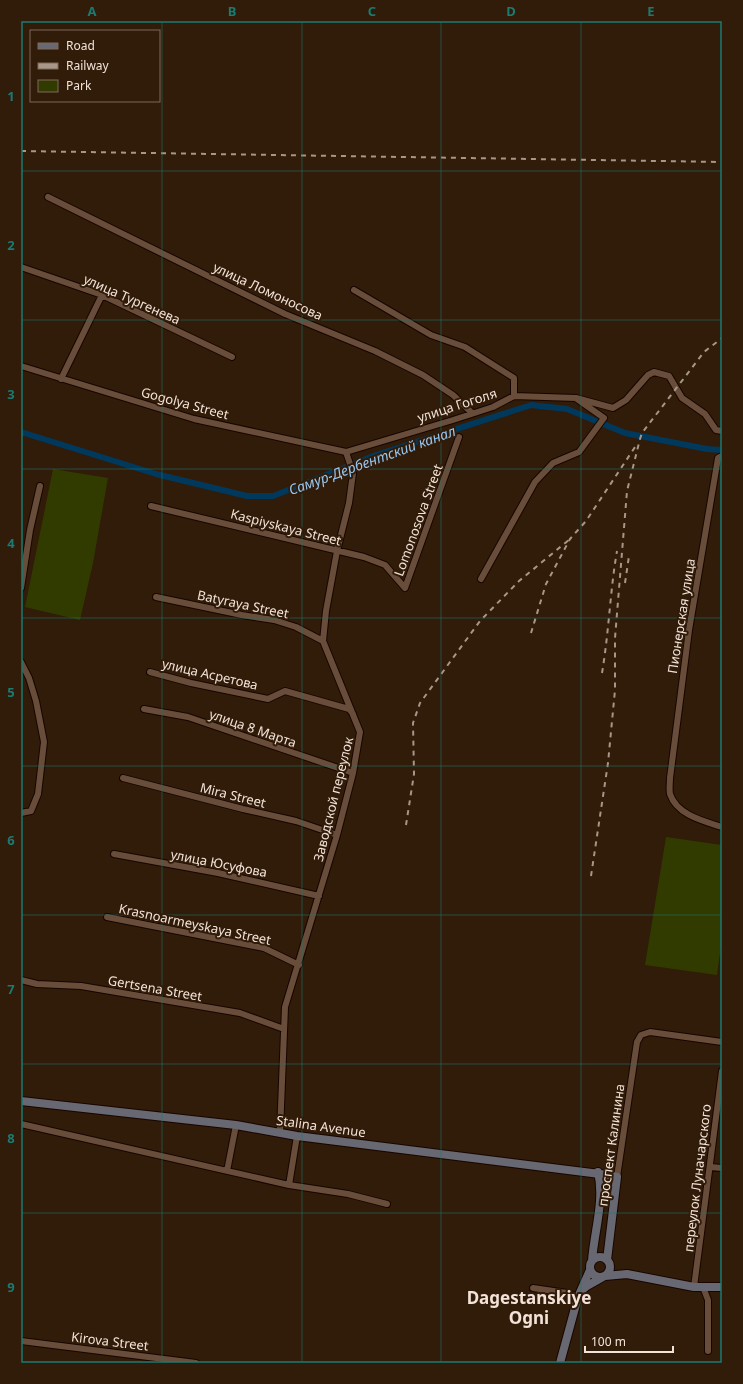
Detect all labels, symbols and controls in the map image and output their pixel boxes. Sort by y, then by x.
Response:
text: A [88,2,97,20]
text: B [228,2,236,20]
text: C [368,2,376,20]
text: D [506,2,516,20]
text: E [647,2,655,20]
legend [30,30,160,102]
text: Road [66,37,95,54]
text: Railway [66,57,110,74]
text: Park [66,77,92,94]
text: 1 [7,87,15,105]
text: 2 [7,236,15,254]
street label: улица Ломоносова [210,258,326,324]
street label: улица Тургенева [81,270,183,328]
street label: Gogolya Street [139,383,231,423]
street label: улица Гоголя [415,384,499,426]
text: 3 [7,385,15,403]
water label: Самур-Дербентский канал [286,421,458,499]
street label: Lomonosova Street [389,461,447,579]
street label: Kaspiyskaya Street [229,505,344,550]
text: 4 [7,534,15,552]
street label: Пионерская улица [663,557,699,675]
street label: Batyraya Street [196,586,291,623]
street label: улица Асретова [160,654,260,694]
text: 5 [7,683,15,701]
street label: улица 8 Марта [207,705,299,751]
street label: Заводской переулок [309,735,357,863]
street label: Mira Street [198,778,268,812]
text: 6 [7,831,15,849]
street label: улица Юсуфова [169,845,269,881]
street label: Krasnoarmeyskaya Street [117,899,273,949]
street label: Gertsena Street [106,971,204,1005]
text: 7 [7,980,15,998]
street label: проспект Калинина [593,1083,629,1207]
street label: переулок Луначарского [679,1103,715,1253]
street label: Stalina Avenue [275,1111,367,1141]
text: 8 [7,1129,15,1147]
text: 9 [7,1278,15,1296]
district label: Dagestanskiye Ogni [467,1286,591,1329]
street label: Kirova Street [70,1327,150,1355]
scale bar [585,1328,673,1354]
text: 100 m [591,1333,626,1350]

